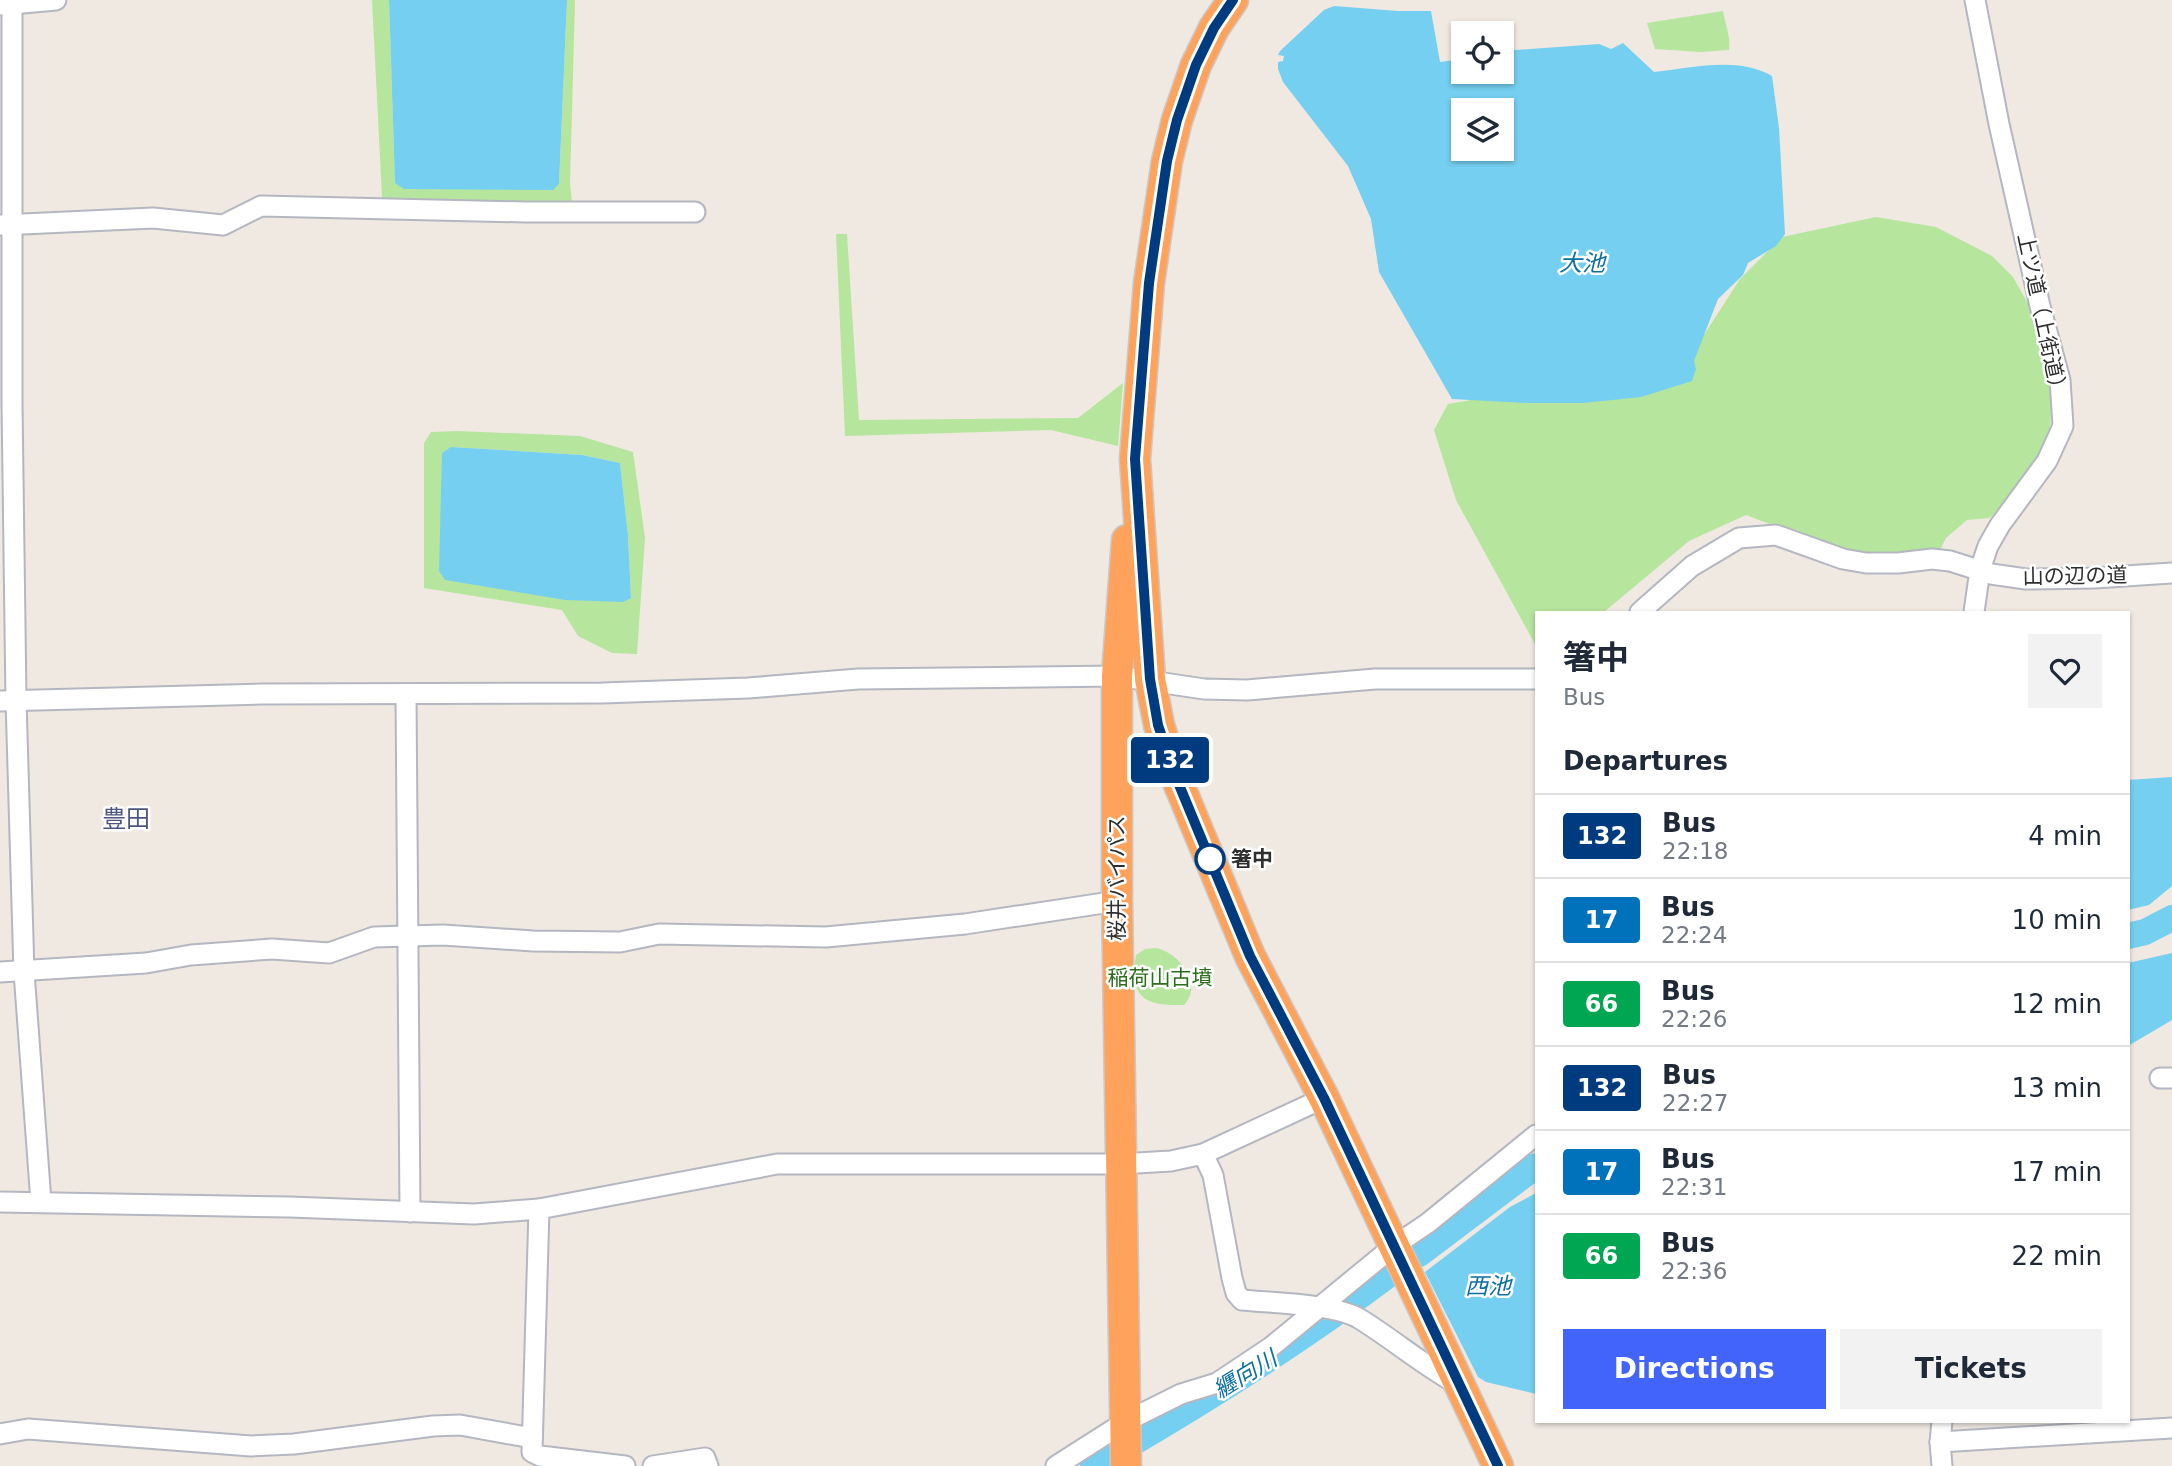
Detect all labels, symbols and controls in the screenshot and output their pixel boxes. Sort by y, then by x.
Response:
map controls [1451,21,1514,161]
button: locate [1451,21,1514,84]
button: layers [1451,98,1514,161]
street label: 上ツ道（上街道） [2013,231,2071,401]
water label: 大池 [1559,250,1607,276]
street label: 山の辺の道 [2022,563,2128,589]
button: heart [2028,634,2102,708]
text: 箸中 [1563,638,1629,677]
text: Bus [1563,684,1605,710]
line badge: 132 [1130,737,1210,783]
text: 132 [1145,746,1195,774]
text: Departures [1563,746,1728,776]
district label: 豊田 [102,805,150,833]
text: Bus [1662,808,1716,838]
street label: 桜井バイパス [1105,815,1129,941]
text: 4 min [2028,821,2102,851]
text: 132 [1577,822,1627,850]
text: 22:18 [1662,838,1728,864]
marker: 箸中 [1195,844,1225,874]
place label: 箸中 [1231,847,1273,871]
text: Bus [1661,892,1715,922]
text: 10 min [2012,905,2102,935]
text: 17 [1585,906,1618,934]
text: 22:24 [1661,922,1727,948]
park label: 稲荷山古墳 [1108,966,1213,990]
text: Bus [1661,976,1715,1006]
text: 12 min [2012,989,2102,1019]
text: 66 [1585,990,1618,1018]
text: 22:26 [1661,1006,1727,1032]
text: Bus [1662,1060,1716,1090]
text: 13 min [2012,1073,2102,1103]
text: 132 [1577,1074,1627,1102]
text: 22:27 [1662,1090,1728,1116]
text: Bus [1661,1144,1715,1174]
text: 17 min [2012,1157,2102,1187]
text: 17 [1585,1158,1618,1186]
text: 22:31 [1661,1174,1727,1200]
text: Bus [1661,1228,1715,1258]
text: 22 min [2012,1241,2102,1271]
text: 66 [1585,1242,1618,1270]
text: 22:36 [1661,1258,1727,1284]
water label: 西池 [1465,1273,1513,1299]
button: Directions [1563,1329,1826,1409]
button: Tickets [1840,1329,2102,1409]
water label: 纒向川 [1209,1344,1284,1403]

